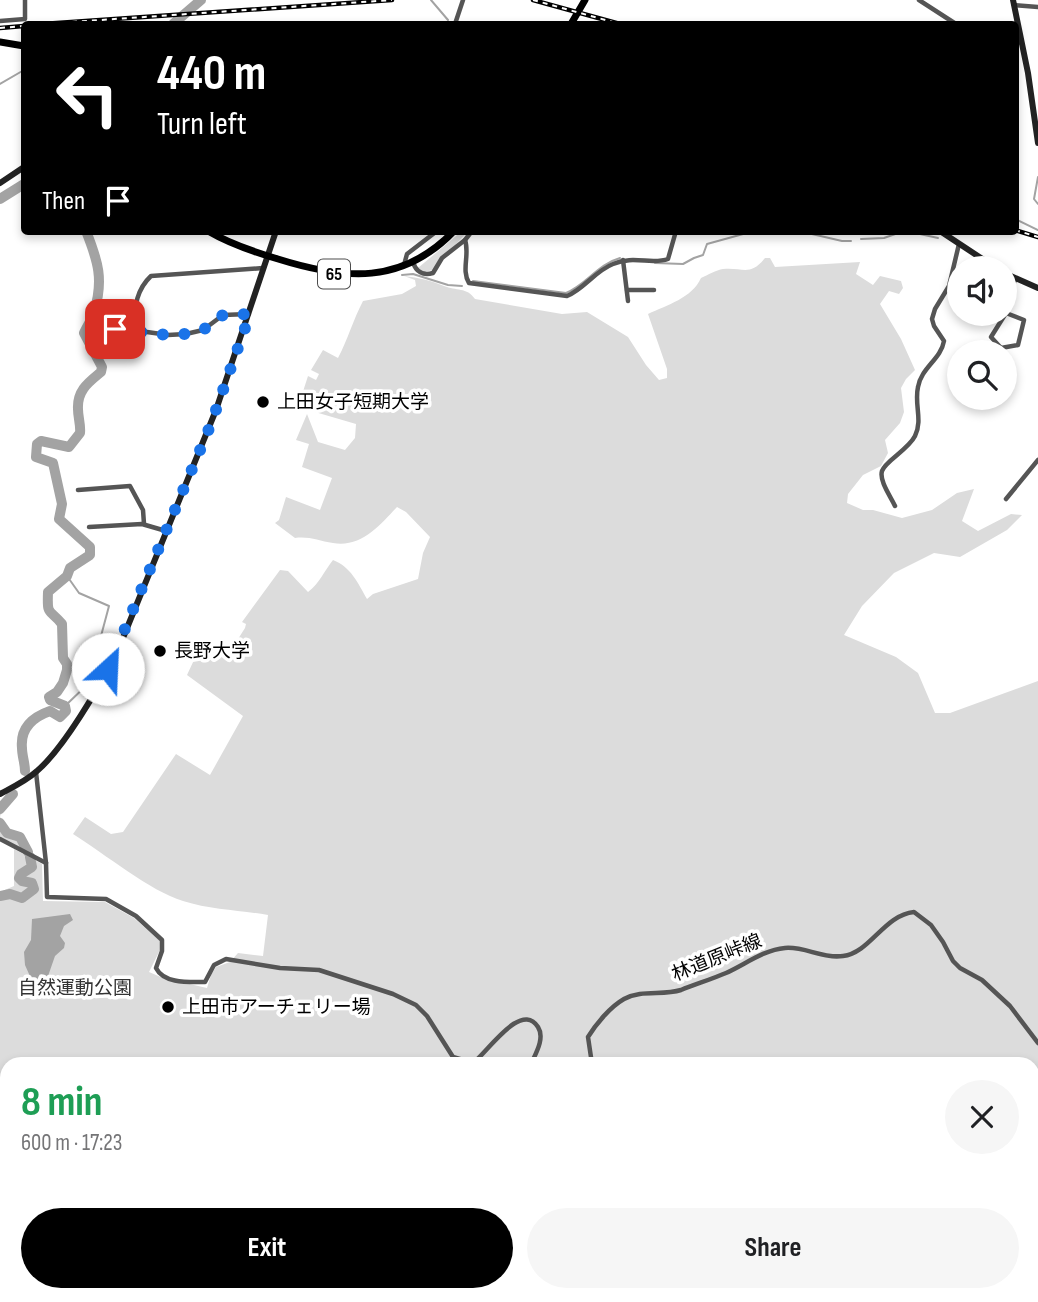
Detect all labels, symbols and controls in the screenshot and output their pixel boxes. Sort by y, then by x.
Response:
text: 440 m [157,45,266,104]
icon: left [42,49,133,140]
text: Turn left [157,105,247,144]
icon: arrive [99,182,137,220]
text: Then [42,186,85,217]
map controls [947,256,1017,410]
button: sound [947,256,1017,326]
road number: 65 [318,260,350,288]
pin [85,299,145,359]
icon: arrive [96,310,134,348]
button: search [947,340,1017,410]
place label: 上田女子短期大学 [277,391,429,414]
marker: 上田女子短期大学 [255,394,271,410]
position arrow [71,632,145,706]
place label: 長野大学 [174,640,250,663]
marker: 長野大学 [152,643,168,659]
street label: 林道原峠線 [669,930,765,986]
park label: 自然運動公園 [18,977,132,1000]
place label: 上田市アーチェリー場 [182,996,371,1019]
marker: 上田市アーチェリー場 [160,999,176,1015]
text: 8 min [21,1077,102,1128]
button: close [945,1080,1019,1154]
text: 600 m · 17:23 [21,1129,122,1157]
button: Exit [21,1208,513,1288]
button: Share [527,1208,1019,1288]

